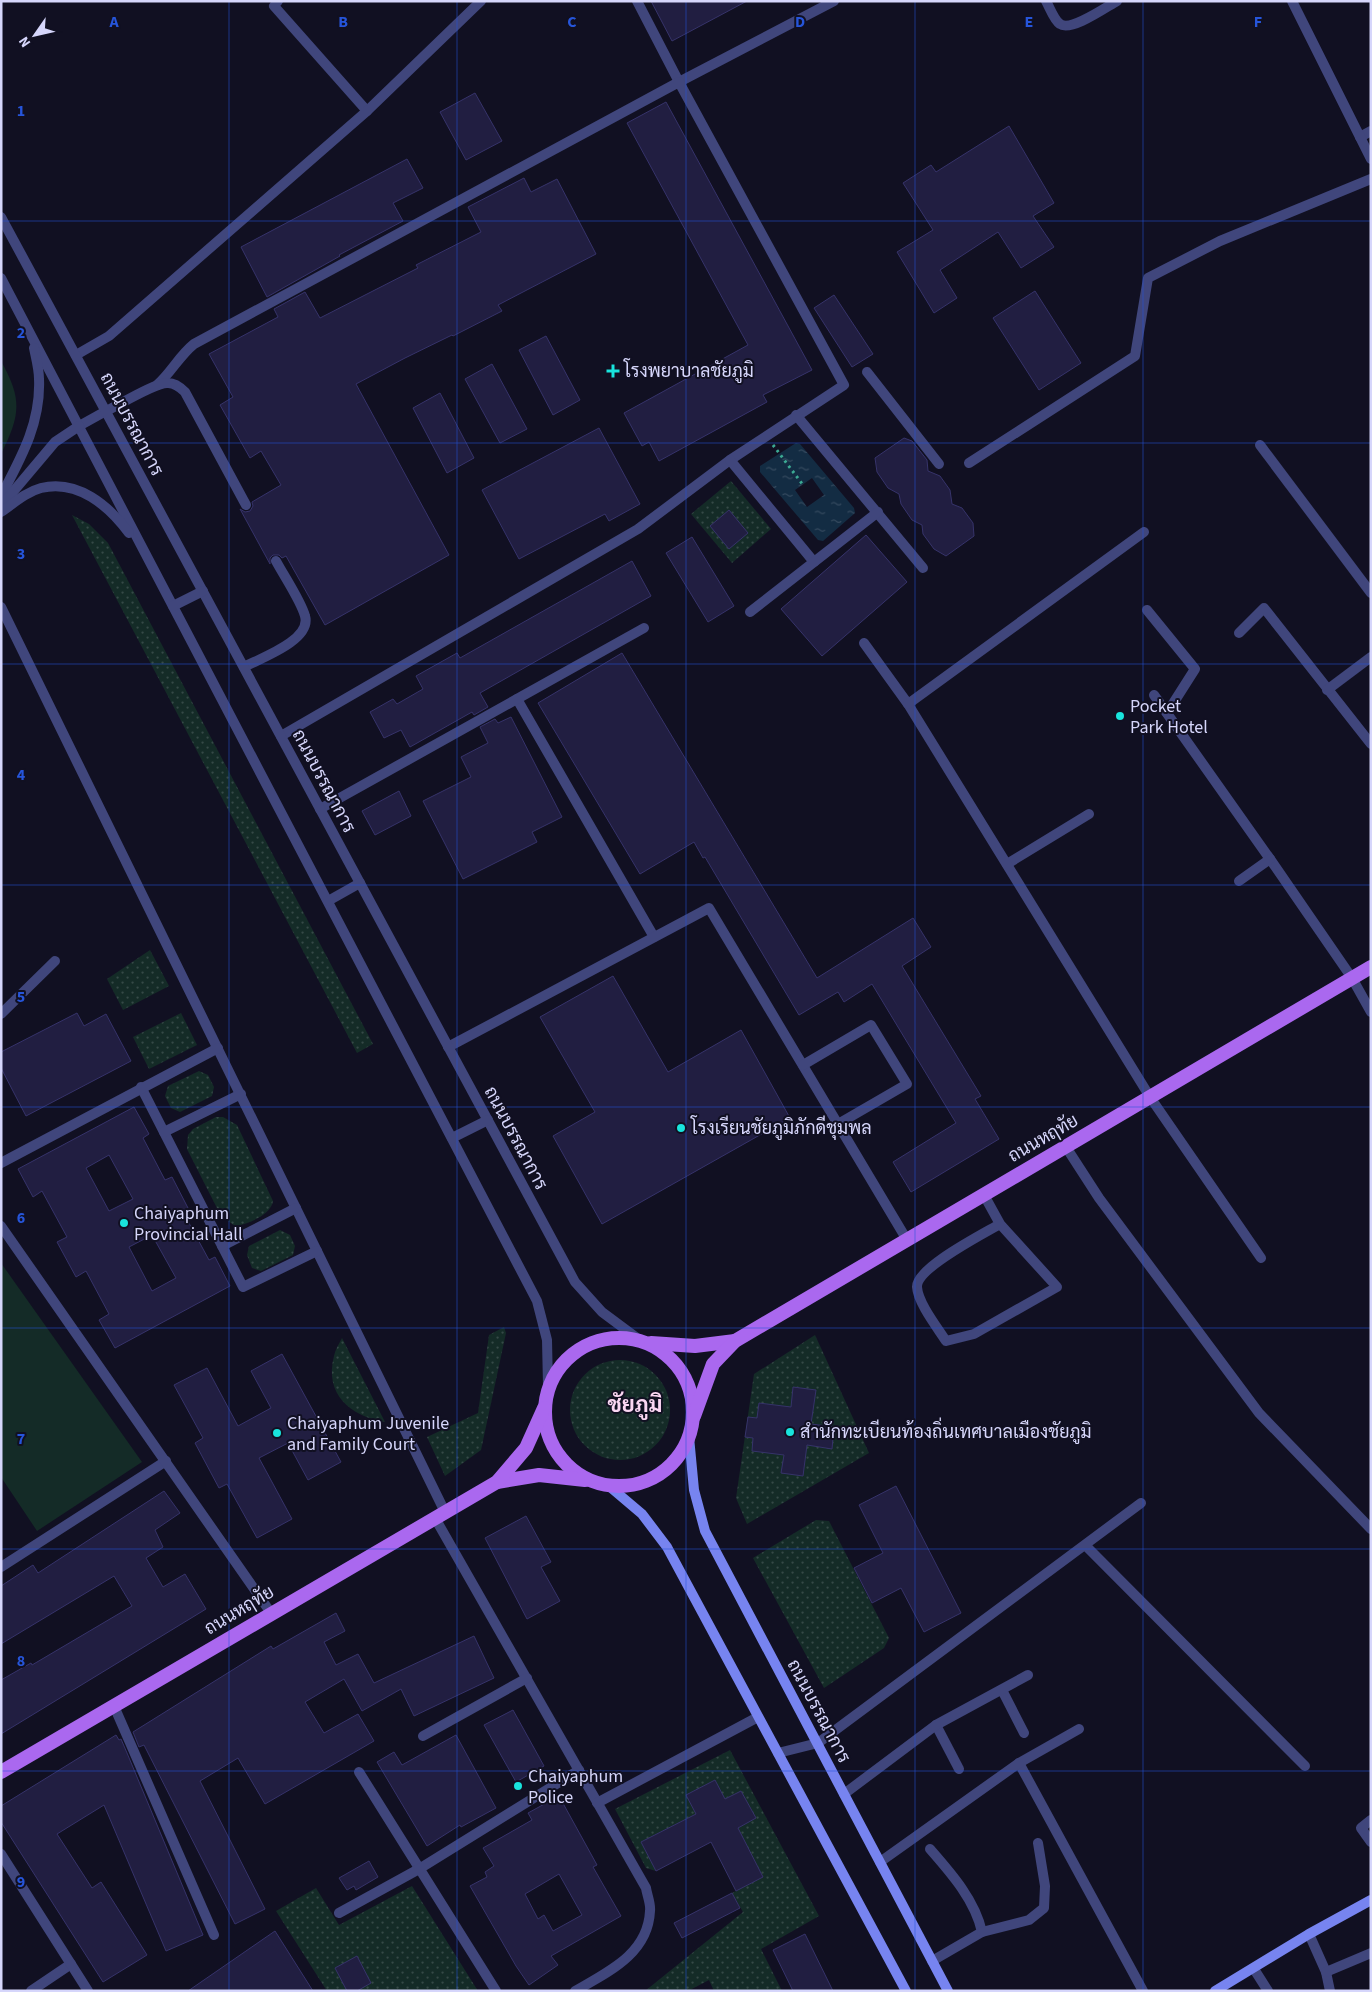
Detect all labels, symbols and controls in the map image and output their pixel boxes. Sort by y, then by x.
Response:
north arrow [10,10,60,60]
text: A [108,11,119,33]
text: B [338,11,348,33]
text: C [567,11,577,33]
text: D [795,11,805,33]
text: E [1025,11,1033,33]
text: F [1254,11,1262,33]
text: N [14,32,36,51]
text: 1 [17,100,25,122]
text: 2 [17,322,25,344]
place label: โรงพยาบาลชัยภูมิ [623,358,754,384]
marker: โรงพยาบาลชัยภูมิ [606,364,620,378]
street label: ถนนบรรณาการ [94,368,169,481]
text: 3 [17,543,25,565]
place label: Pocket Park Hotel [1130,694,1208,740]
marker: Pocket Park Hotel [1114,710,1126,722]
street label: ถนนบรรณาการ [286,725,361,838]
text: 4 [17,764,26,786]
text: 5 [17,986,25,1008]
street label: ถนนบรรณาการ [478,1082,553,1195]
street label: ถนนหฤทัย [1003,1108,1083,1169]
place label: โรงเรียนชัยภูมิภักดีชุมพล [690,1115,872,1141]
marker: โรงเรียนชัยภูมิภักดีชุมพล [675,1122,687,1134]
place label: Chaiyaphum Provincial Hall [134,1201,243,1247]
text: 6 [17,1207,25,1229]
marker: Chaiyaphum Provincial Hall [118,1217,130,1229]
district label: ชัยภูมิ [608,1389,662,1421]
place label: Chaiyaphum Juvenile and Family Court [287,1411,449,1457]
place label: สำนักทะเบียนท้องถิ่นเทศบาลเมืองชัยภูมิ [800,1417,1092,1445]
marker: สำนักทะเบียนท้องถิ่นเทศบาลเมืองชัยภูมิ [784,1426,796,1438]
marker: Chaiyaphum Juvenile and Family Court [271,1427,283,1439]
text: 7 [17,1428,25,1450]
street label: ถนนหฤทัย [200,1580,279,1641]
text: 8 [17,1650,25,1672]
street label: ถนนบรรณาการ [781,1655,856,1768]
place label: Chaiyaphum Police [528,1764,623,1810]
marker: Chaiyaphum Police [512,1780,524,1792]
text: 9 [17,1871,25,1893]

